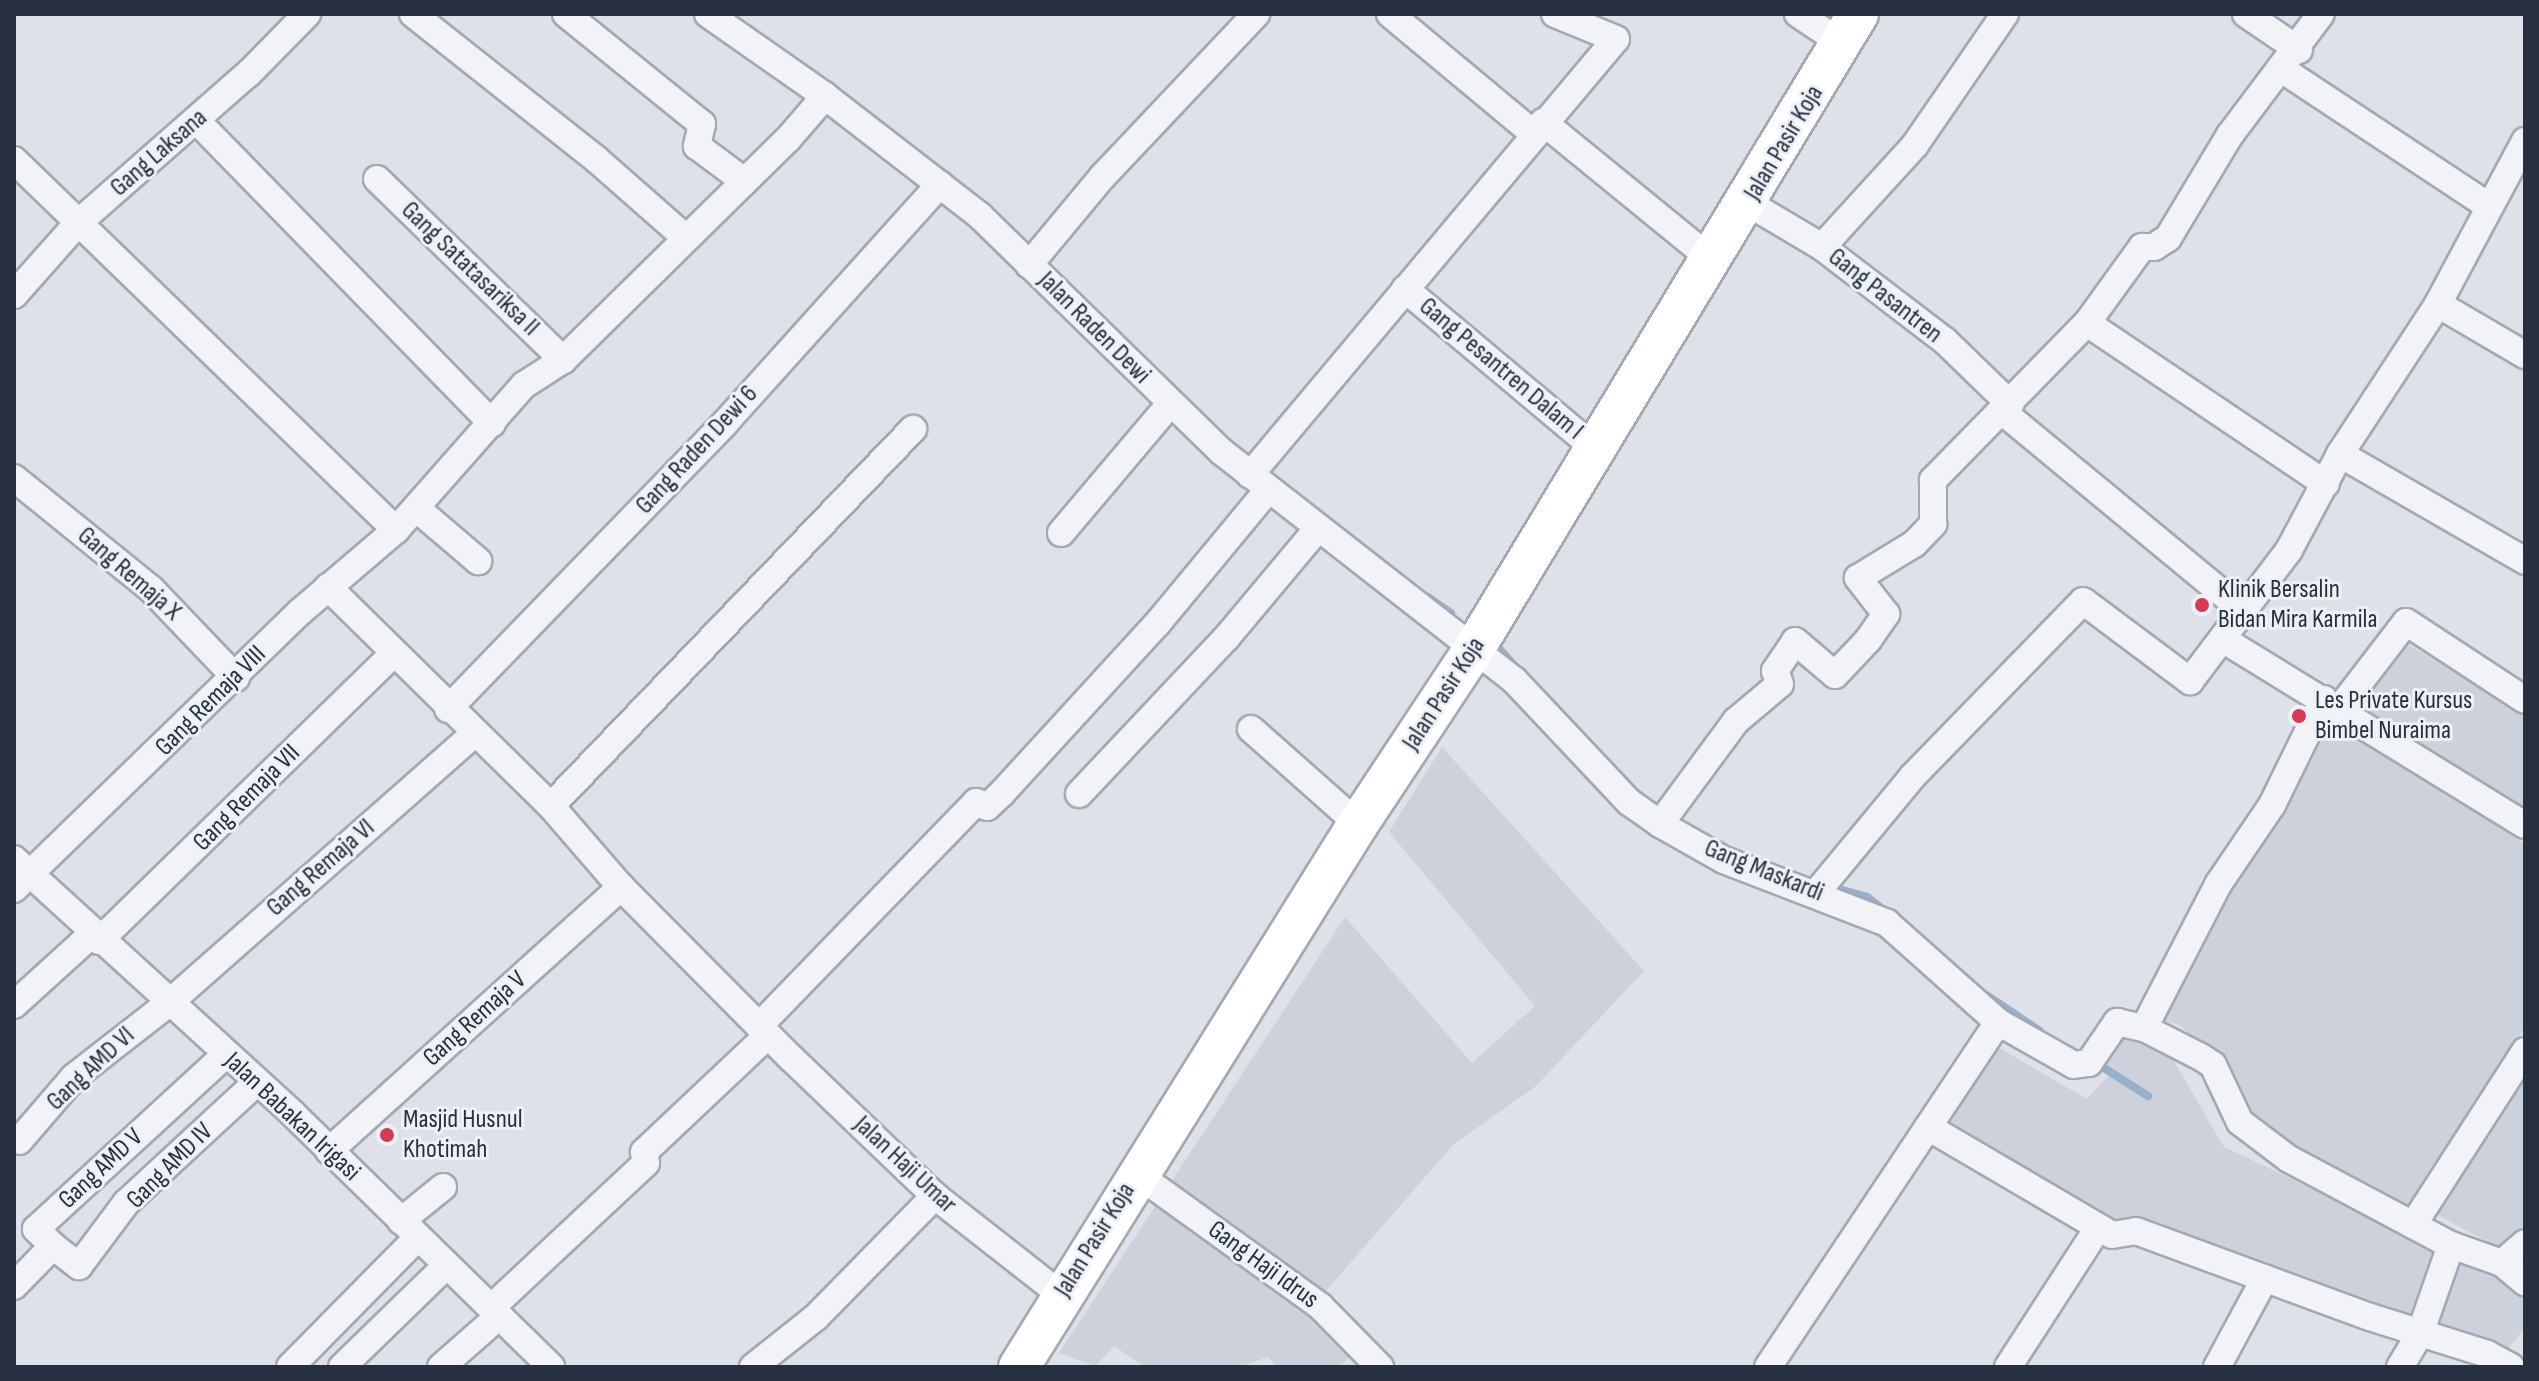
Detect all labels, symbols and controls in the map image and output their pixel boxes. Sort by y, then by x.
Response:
street label: Jalan Pasir Koja [1738,80,1830,206]
street label: Gang Laksana [104,102,214,204]
street label: Gang Satatasariksa II [394,195,546,343]
street label: Gang Pasantren [1822,242,1948,350]
street label: Jalan Raden Dewi [1031,265,1157,391]
street label: Gang Pesantren Dalam I [1413,291,1589,447]
street label: Gang Raden Dewi 6 [629,379,765,521]
street label: Gang Remaja X [71,521,187,627]
place label: Klinik Bersalin Bidan Mira Karmila [2218,574,2377,636]
marker: Klinik Bersalin Bidan Mira Karmila [2193,596,2211,614]
street label: Jalan Pasir Koja [1396,632,1492,756]
street label: Gang Remaja VIII [149,639,273,763]
place label: Les Private Kursus Bimbel Nuraima [2315,685,2472,746]
marker: Les Private Kursus Bimbel Nuraima [2290,707,2308,725]
street label: Gang Remaja VII [187,738,307,858]
street label: Gang Remaja VI [261,813,381,923]
street label: Gang Maskardi [1700,833,1828,909]
street label: Gang Remaja V [417,965,533,1073]
street label: Gang AMD VI [41,1020,141,1118]
street label: Jalan Babakan Irigasi [217,1046,367,1188]
place label: Masjid Husnul Khotimah [403,1104,522,1166]
street label: Jalan Haji Umar [847,1109,963,1221]
street label: Gang AMD IV [120,1116,220,1216]
street label: Gang AMD V [52,1122,150,1216]
marker: Masjid Husnul Khotimah [378,1126,396,1144]
street label: Jalan Pasir Koja [1048,1177,1142,1303]
street label: Gang Haji Idrus [1202,1214,1324,1316]

